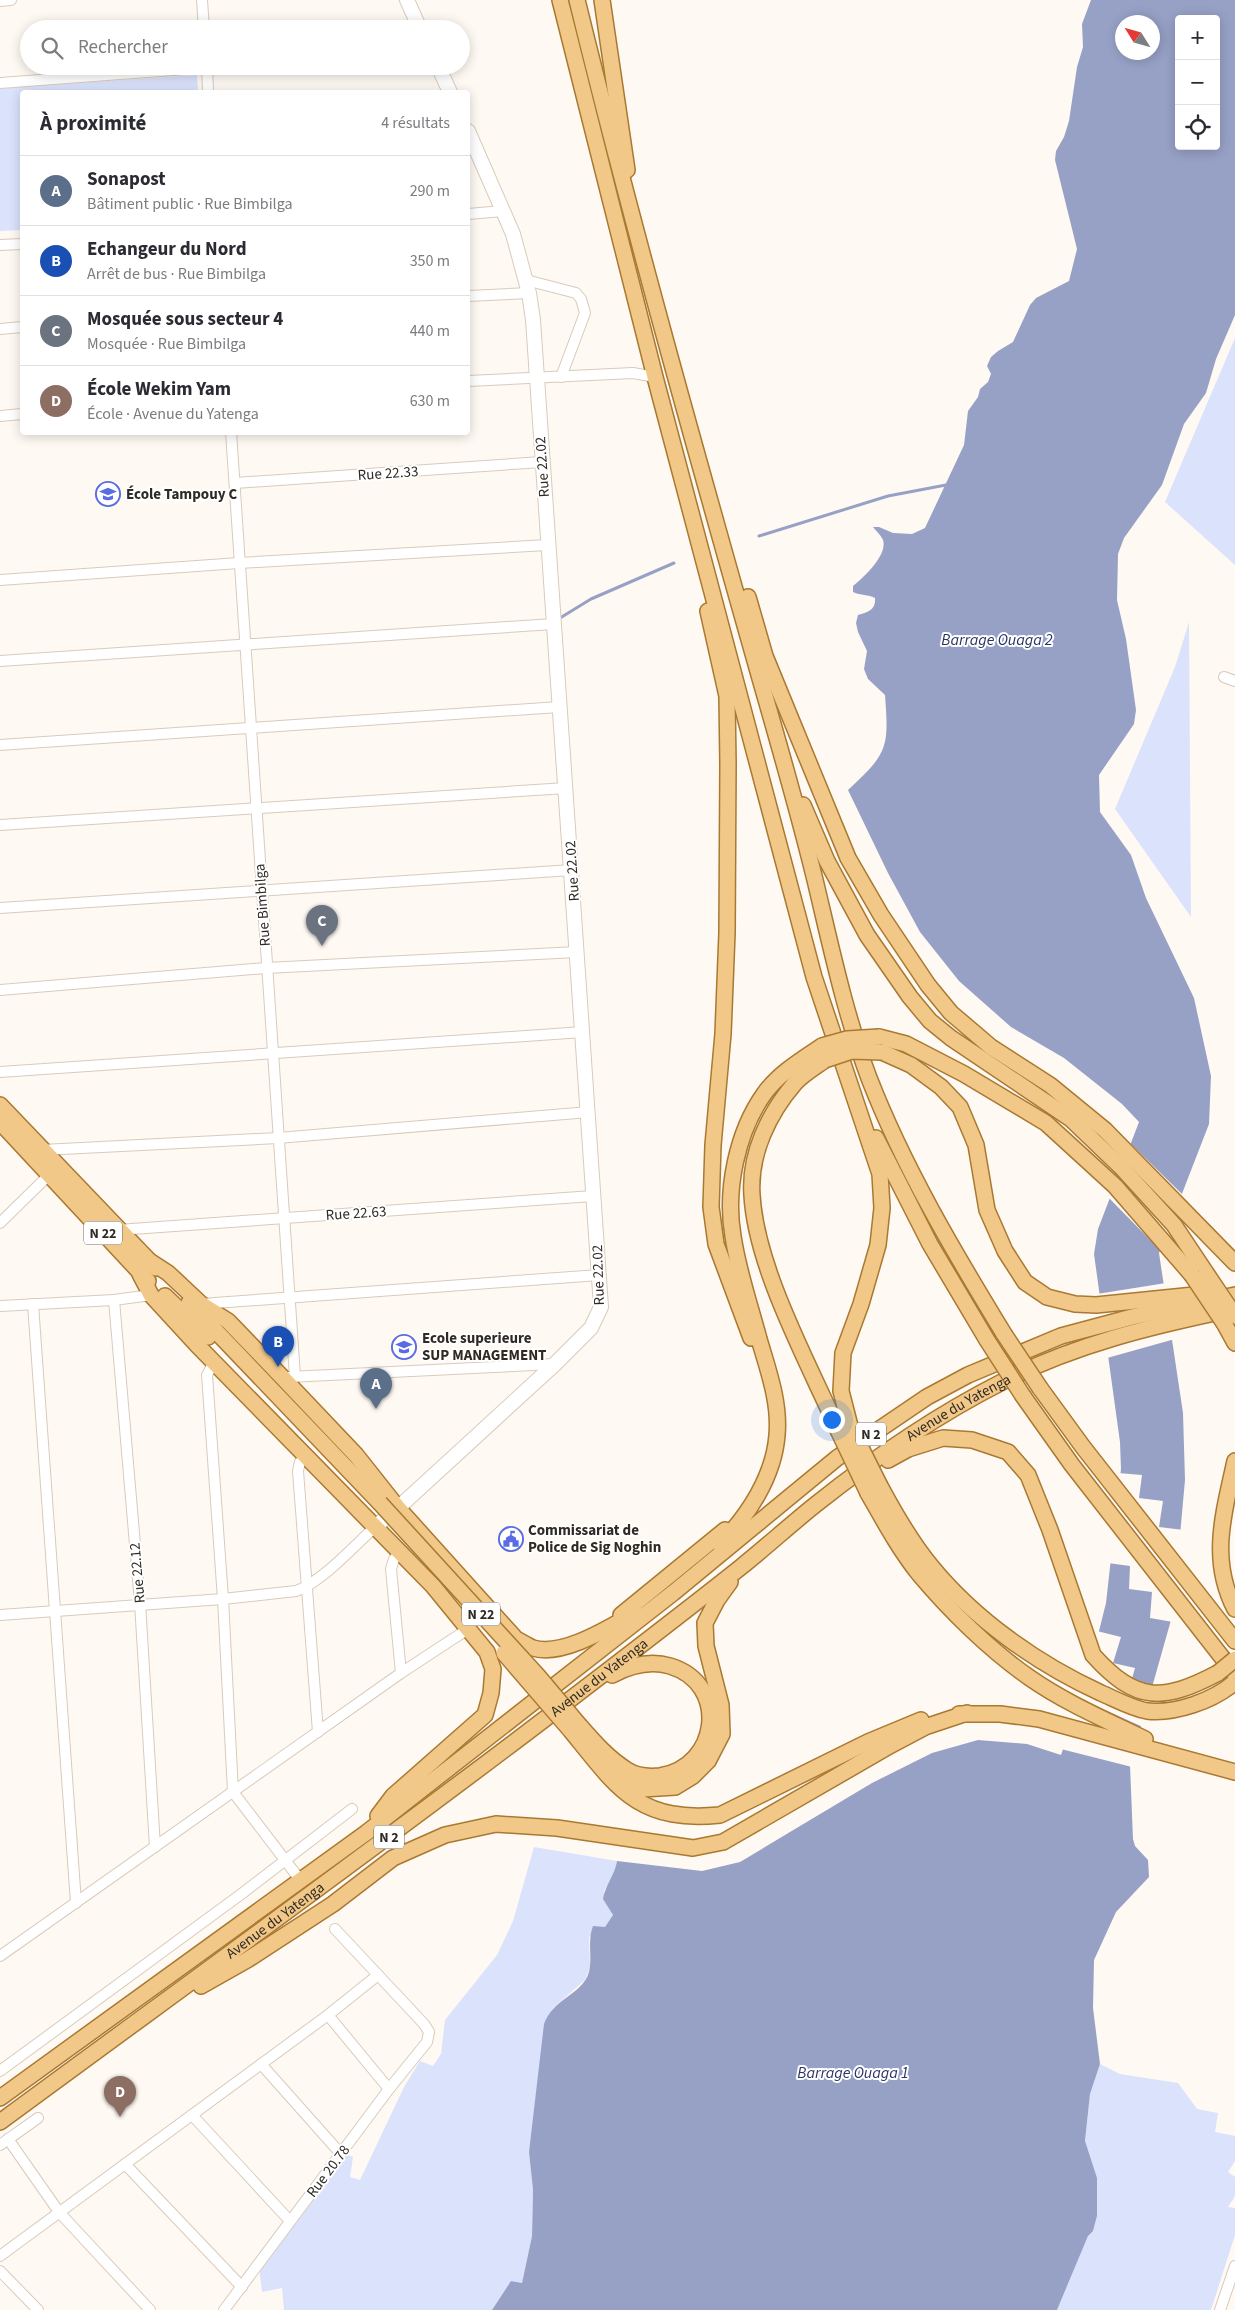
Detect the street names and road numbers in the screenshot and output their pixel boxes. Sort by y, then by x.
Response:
street label: Rue 22.02 [530,436,555,498]
street label: Rue 22.33 [357,461,419,486]
street label: Rue 22.02 [560,840,585,902]
street label: Rue Bimbilga [249,863,276,947]
street label: Rue 22.63 [325,1201,387,1226]
road number: N 22 [84,1222,122,1244]
street label: Rue 22.02 [587,1244,610,1306]
street label: Avenue du Yatenga [902,1369,1014,1446]
road number: N 2 [856,1422,886,1446]
street label: Rue 22.12 [124,1542,151,1604]
road number: N 22 [462,1602,500,1626]
street label: Avenue du Yatenga [546,1634,652,1722]
road number: N 2 [374,1825,404,1848]
street label: Avenue du Yatenga [222,1877,329,1964]
street label: Rue 20.78 [302,2141,355,2202]

